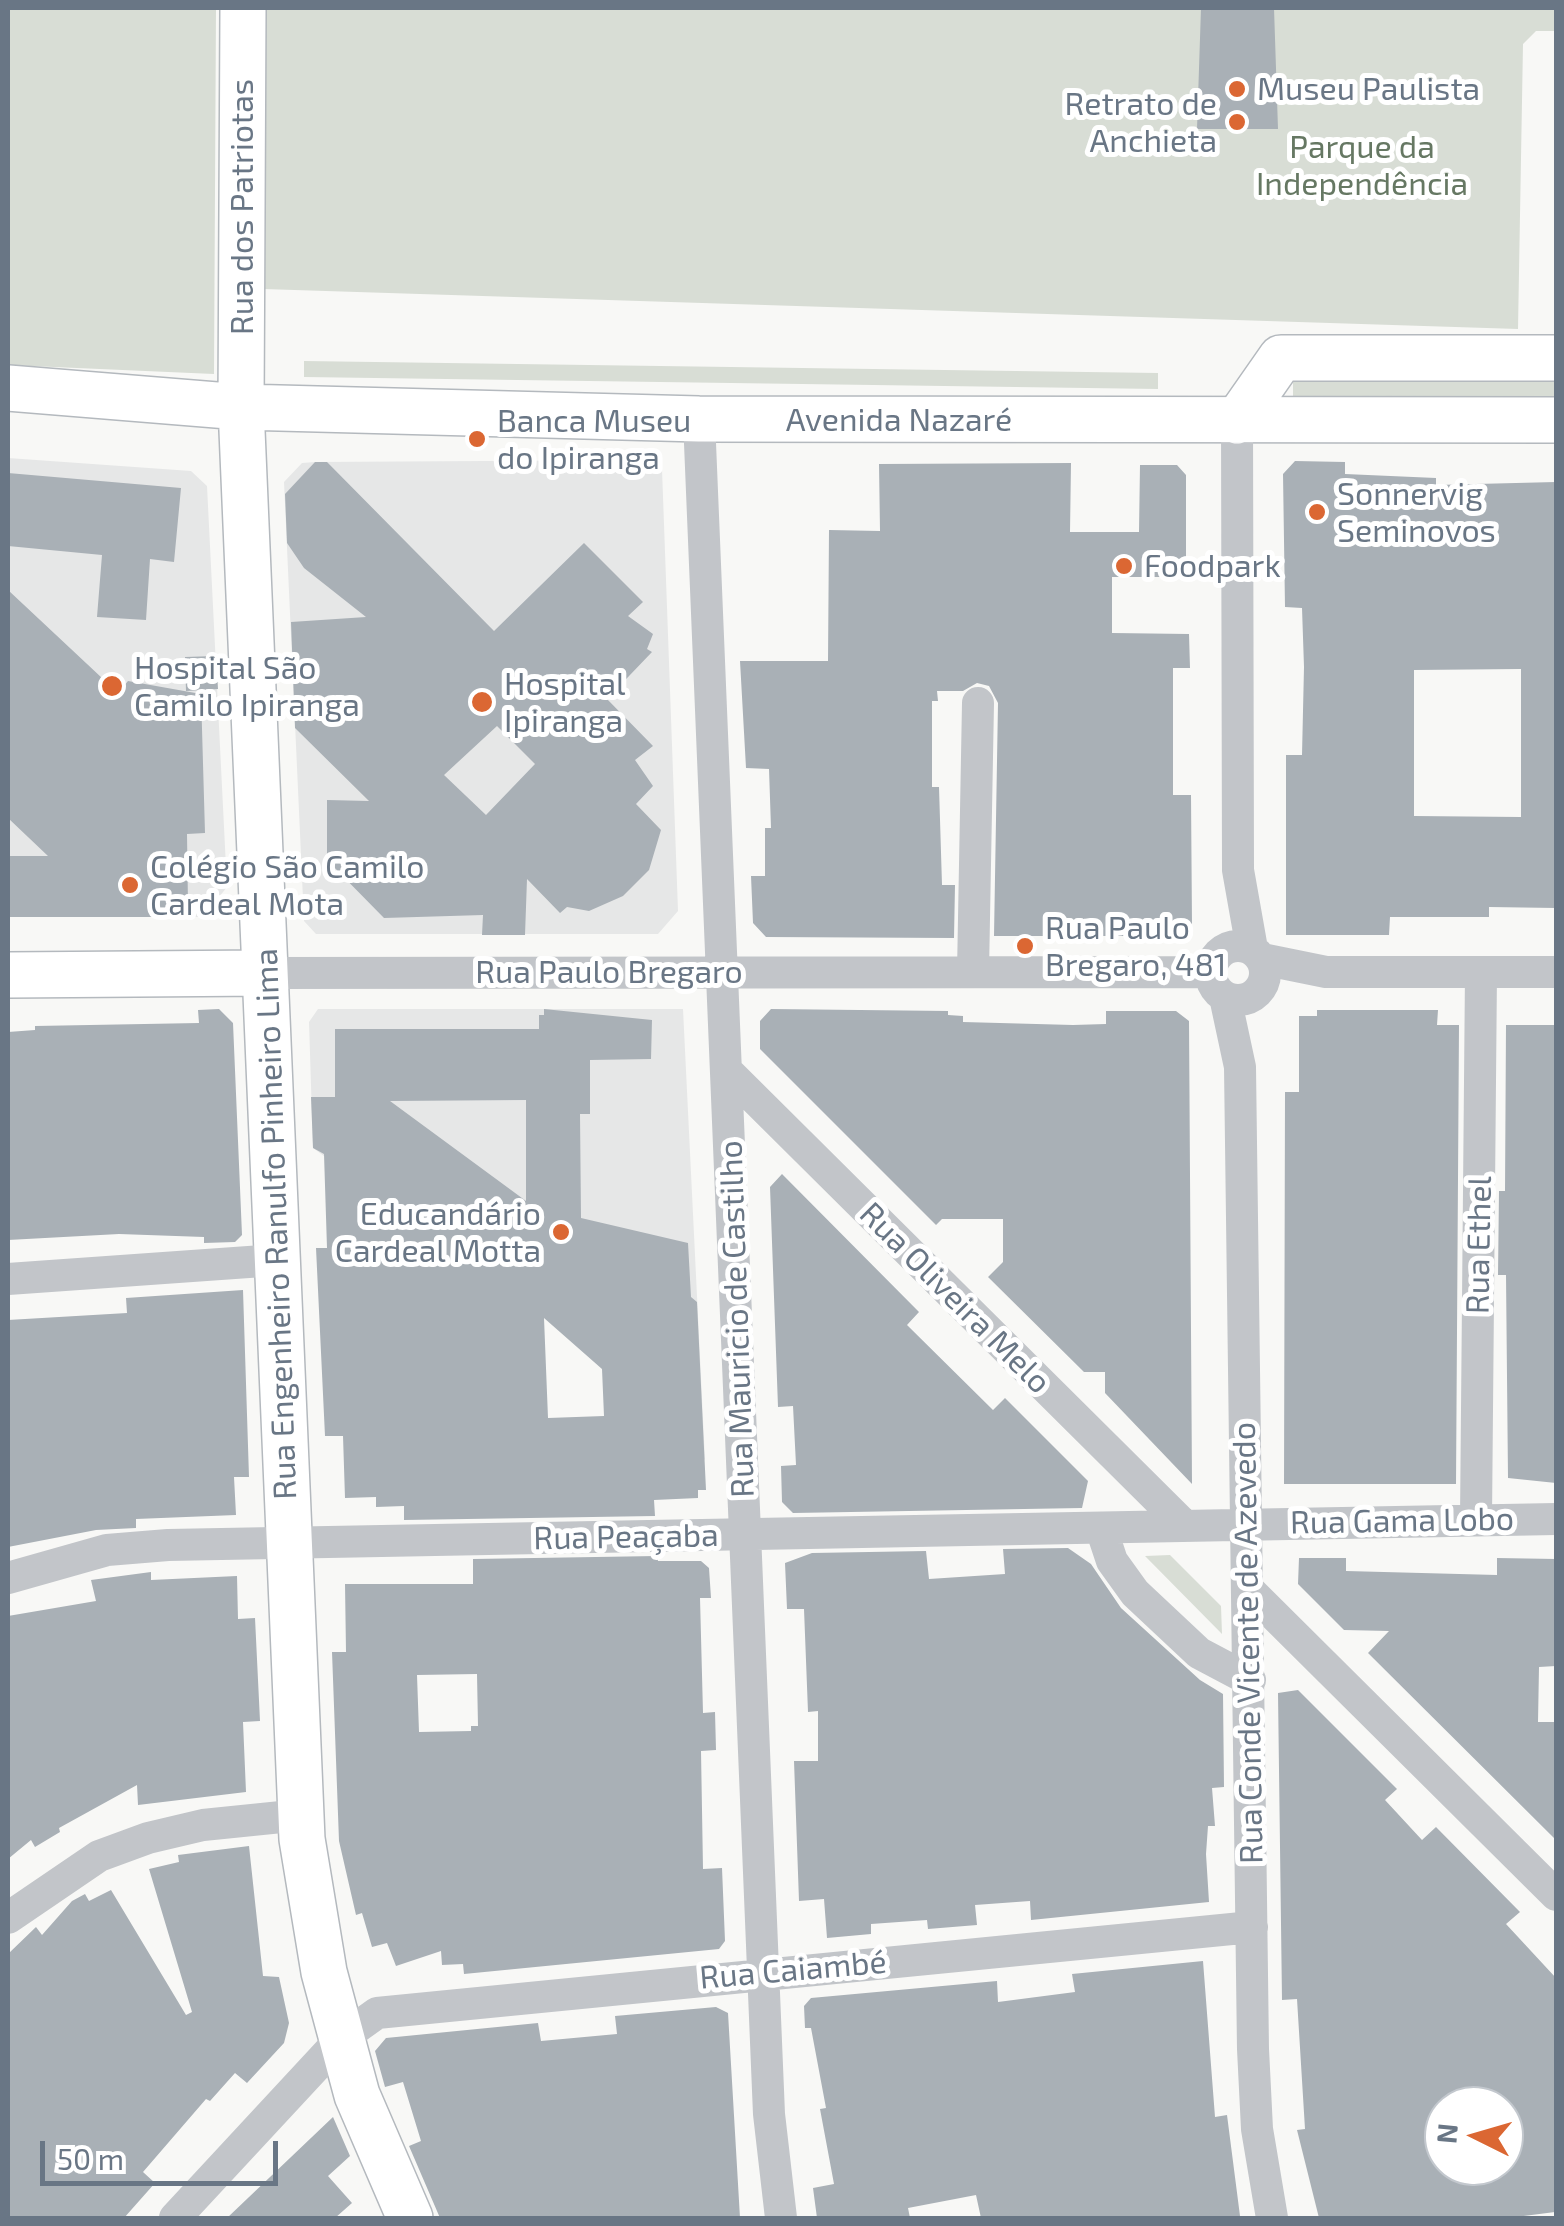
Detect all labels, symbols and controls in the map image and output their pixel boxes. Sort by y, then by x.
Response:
place label: Museu Paulista [1257,70,1480,108]
marker: Museu Paulista [1226,78,1248,100]
street label: Rua dos Patriotas [223,79,261,335]
place label: Retrato de Anchieta [1065,85,1217,160]
marker: Retrato de Anchieta [1226,111,1248,133]
park label: Parque da Independência [1256,128,1468,203]
street label: Avenida Nazaré [786,401,1012,439]
place label: Banca Museu do Ipiranga [497,402,691,477]
marker: Banca Museu do Ipiranga [466,428,488,450]
place label: Sonnervig Seminovos [1337,475,1496,550]
marker: Sonnervig Seminovos [1306,501,1328,523]
place label: Foodpark [1144,547,1281,585]
marker: Foodpark [1113,555,1135,577]
place label: Hospital São Camilo Ipiranga [134,649,360,724]
place label: Hospital Ipiranga [504,665,626,740]
marker: Hospital São Camilo Ipiranga [99,673,125,699]
marker: Hospital Ipiranga [469,689,495,715]
place label: Colégio São Camilo Cardeal Mota [150,848,424,923]
marker: Colégio São Camilo Cardeal Mota [119,874,141,896]
place label: Rua Paulo Bregaro, 481 [1045,909,1227,984]
marker: Rua Paulo Bregaro, 481 [1014,935,1036,957]
street label: Rua Engenheiro Ranulfo Pinheiro Lima [247,948,305,1500]
street label: Rua Paulo Bregaro [475,953,743,991]
street label: Rua Mauricio de Castilho [712,1140,762,1498]
street label: Rua Ethel [1459,1176,1499,1314]
place label: Educandário Cardeal Motta [335,1195,541,1270]
street label: Rua Oliveira Melo [852,1195,1058,1401]
marker: Educandário Cardeal Motta [550,1221,572,1243]
street label: Rua Conde Vicente de Azevedo [1225,1422,1271,1864]
street label: Rua Gama Lobo [1290,1500,1514,1542]
street label: Rua Peaçaba [533,1516,719,1558]
street label: Rua Caiambé [698,1943,888,1997]
north arrow [1424,2086,1524,2186]
scale bar [45,2121,282,2183]
text: N [1428,2122,1464,2145]
text: 50 m [57,2140,124,2176]

